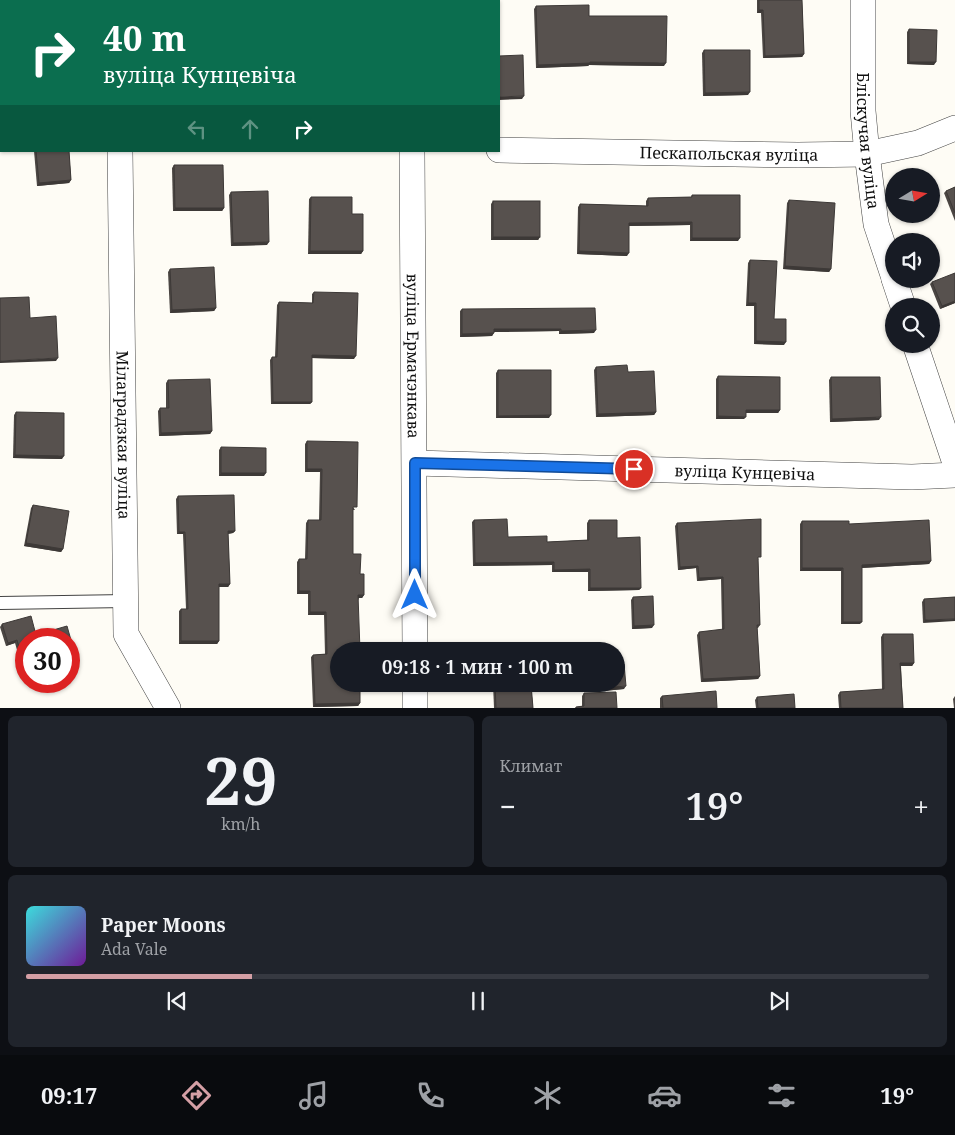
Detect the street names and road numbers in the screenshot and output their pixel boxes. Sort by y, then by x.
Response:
street label: Бліскучая вуліца [852,72,885,210]
street label: Пескапольская вуліца [639,141,818,166]
street label: вуліца Ермачэнкава [402,273,425,439]
street label: Мілаградзкая вуліца [111,350,136,520]
street label: вуліца Кунцевіча [674,459,816,485]

